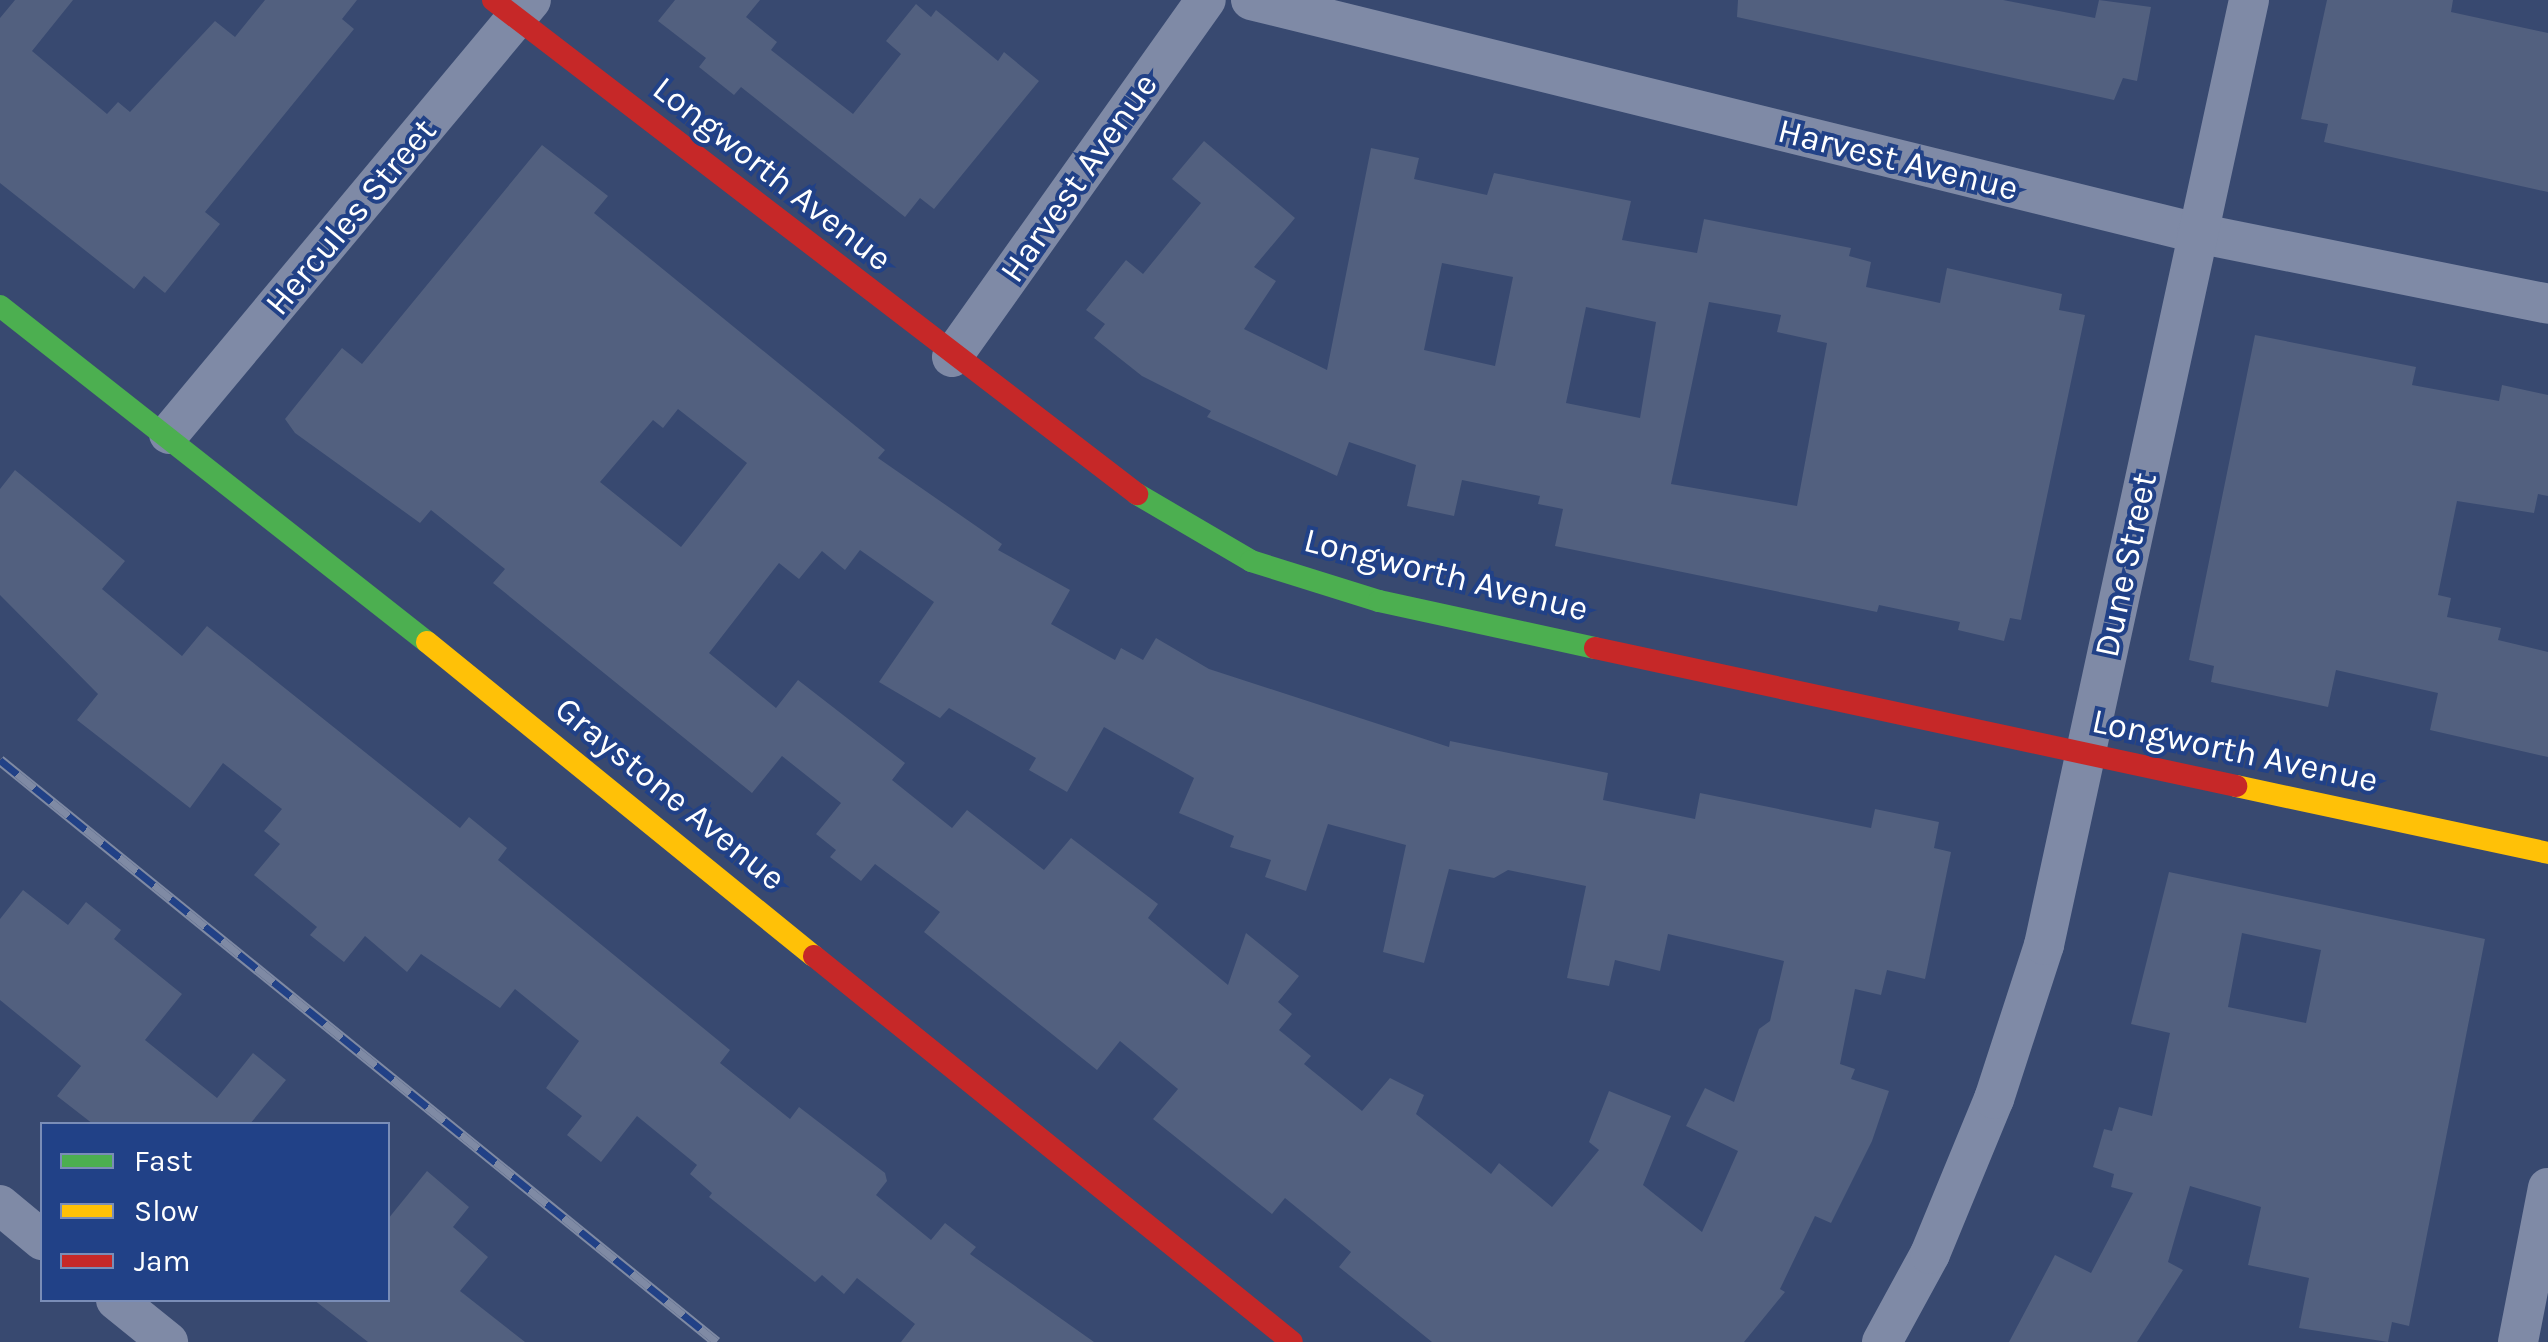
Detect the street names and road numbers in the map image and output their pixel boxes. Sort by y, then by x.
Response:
street label: Harvest Avenue [991,65,1167,291]
street label: Longworth Avenue [644,68,900,280]
street label: Hercules Street [257,110,445,324]
street label: Harvest Avenue [1774,110,2022,210]
street label: Dune Street [2086,469,2166,661]
street label: Longworth Avenue [1300,519,1592,631]
street label: Graystone Avenue [546,688,794,900]
street label: Longworth Avenue [2088,700,2382,802]

